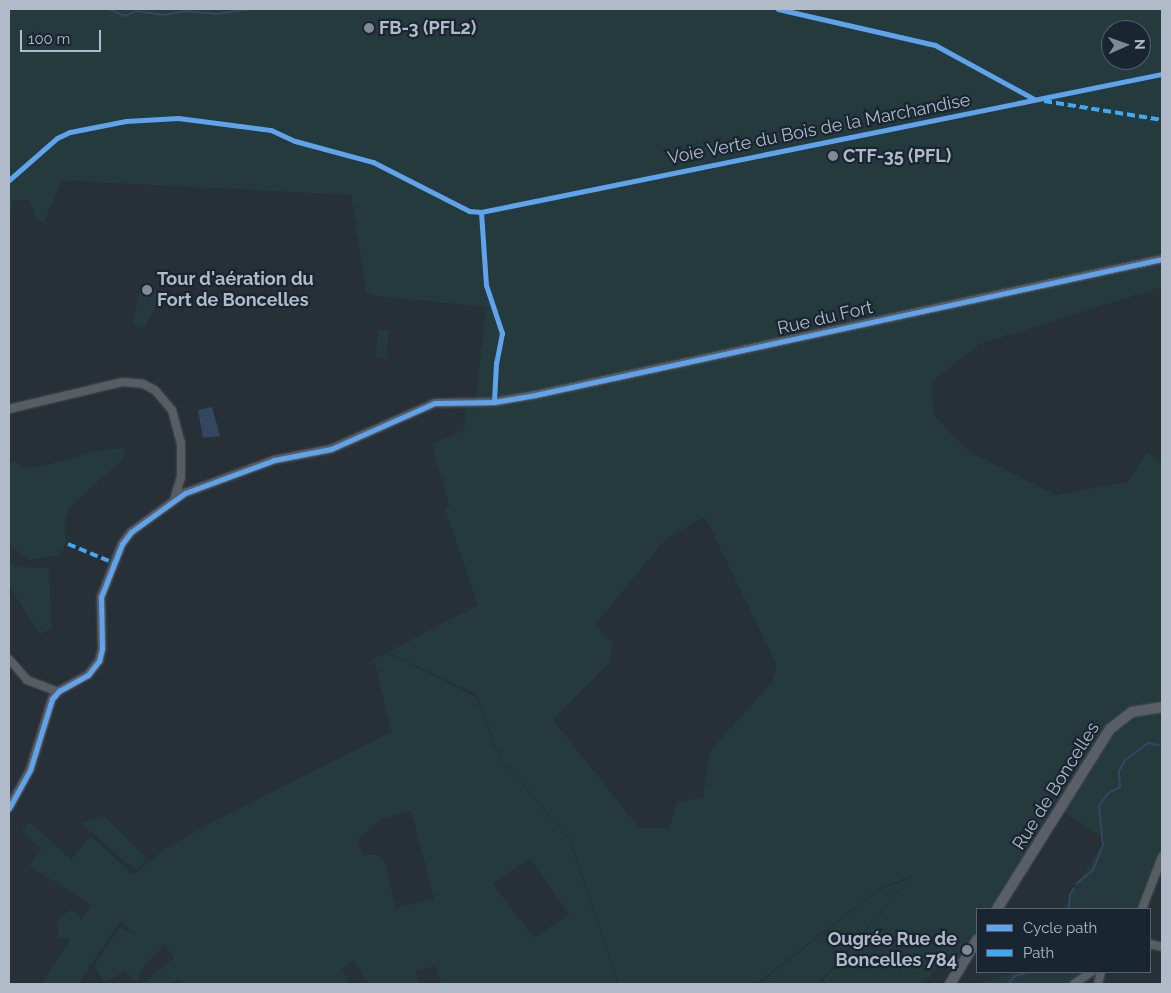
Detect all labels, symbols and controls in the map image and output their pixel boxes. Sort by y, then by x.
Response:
place label: FB-3 (PFL2) [379,17,476,39]
scale bar [22,20,104,52]
north arrow [1101,20,1151,70]
marker: FB-3 (PFL2) [363,22,375,34]
text: 100 m [28,30,70,48]
text: N [1132,39,1148,50]
street label: Voie Verte du Bois de la Marchandise [666,89,972,169]
place label: CTF-35 (PFL) [843,145,951,167]
marker: CTF-35 (PFL) [827,150,839,162]
place label: Tour d'aération du Fort de Boncelles [157,269,314,312]
marker: Tour d'aération du Fort de Boncelles [141,284,153,296]
street label: Rue du Fort [775,297,875,339]
street label: Rue de Boncelles [1008,718,1104,854]
legend [976,908,1151,973]
text: Cycle path [1023,919,1097,937]
place label: Ougrée Rue de Boncelles 784 [828,929,957,972]
marker: Ougrée Rue de Boncelles 784 [961,944,973,956]
text: Path [1023,944,1054,962]

